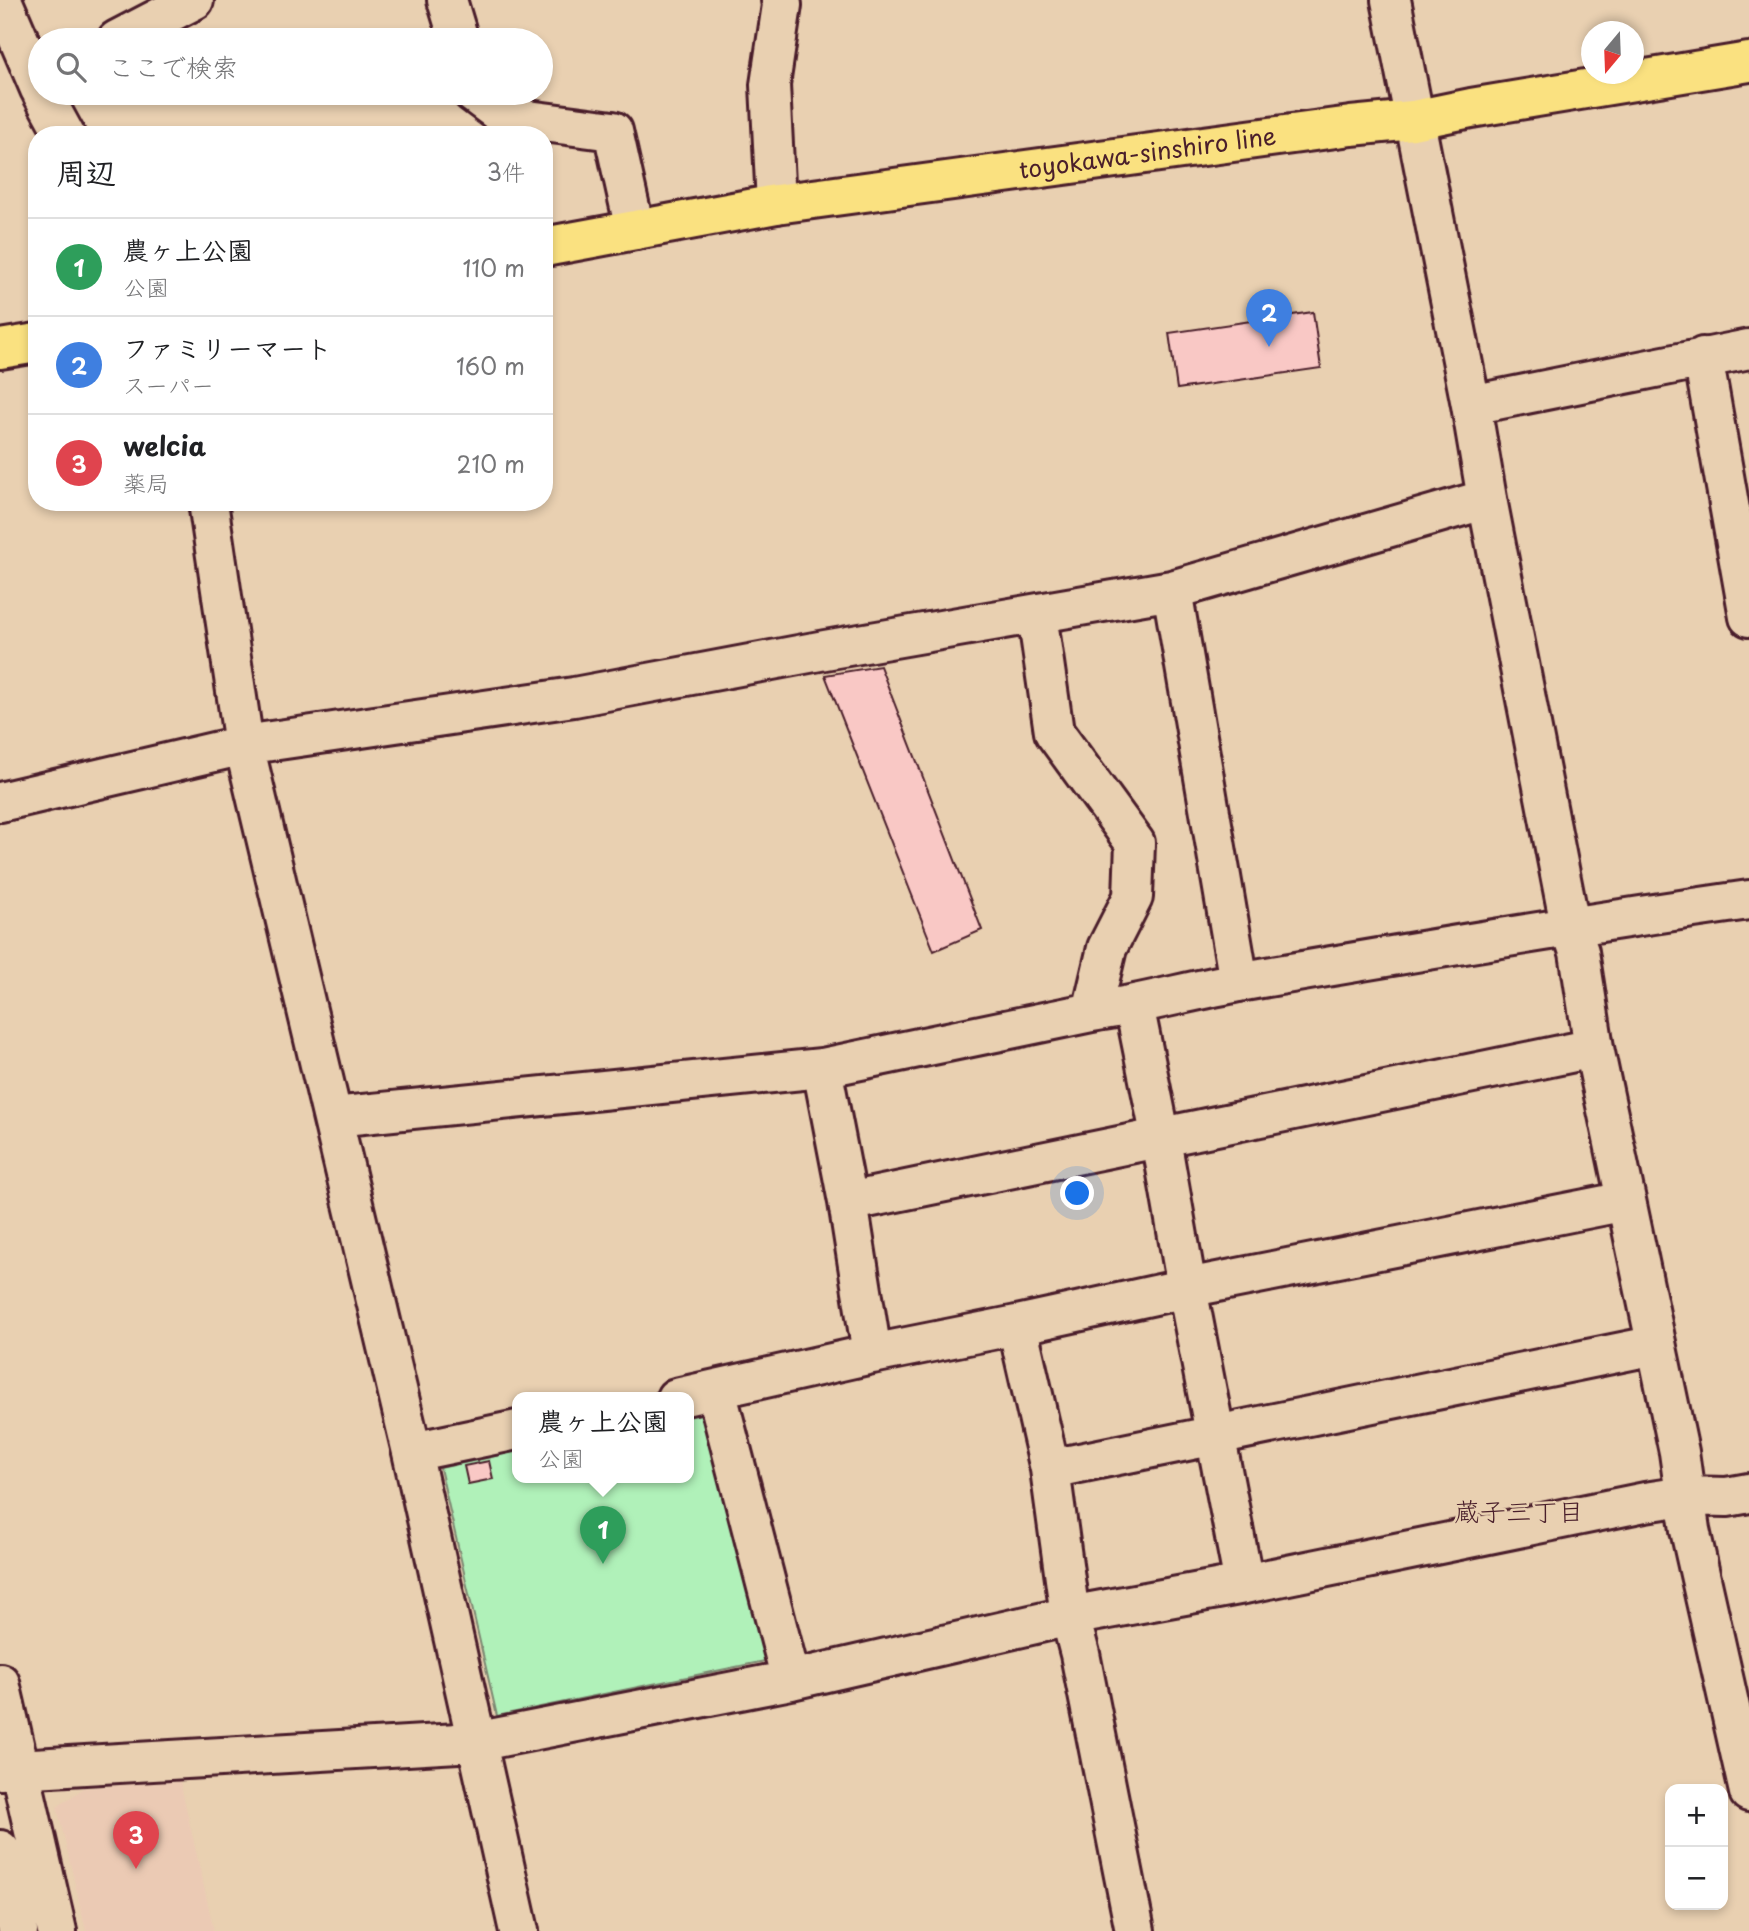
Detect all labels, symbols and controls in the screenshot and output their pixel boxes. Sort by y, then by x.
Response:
north arrow [1581,21,1644,84]
search box [28,28,553,105]
text: ここで検索 [108,47,238,86]
icon: search [52,48,90,86]
street label: toyokawa-sinshiro line [1017,116,1278,187]
text: 周辺 [56,149,116,194]
text: 3件 [487,154,525,189]
text: 農ヶ上公園 [123,230,253,269]
text: 1 [74,250,85,285]
text: 110 m [463,250,525,285]
text: 公園 [123,269,169,304]
pin: 2 [1246,289,1292,347]
text: ファミリーマート [123,328,332,367]
text: 2 [71,348,87,383]
text: 160 m [456,348,525,383]
text: スーパー [123,367,214,402]
text: welcia [123,426,206,465]
text: 3 [71,446,87,481]
text: 210 m [457,446,525,481]
text: 薬局 [123,465,169,500]
your location [1060,1176,1094,1210]
popup [512,1392,694,1483]
text: 農ヶ上公園 [538,1401,668,1440]
text: 公園 [538,1440,584,1475]
district label: 蔵子三丁目 [1454,1491,1584,1530]
pin: 1 [580,1506,626,1564]
map controls [1665,1784,1728,1910]
button: + [1665,1784,1728,1847]
pin: 3 [113,1811,159,1869]
button: − [1665,1847,1728,1910]

